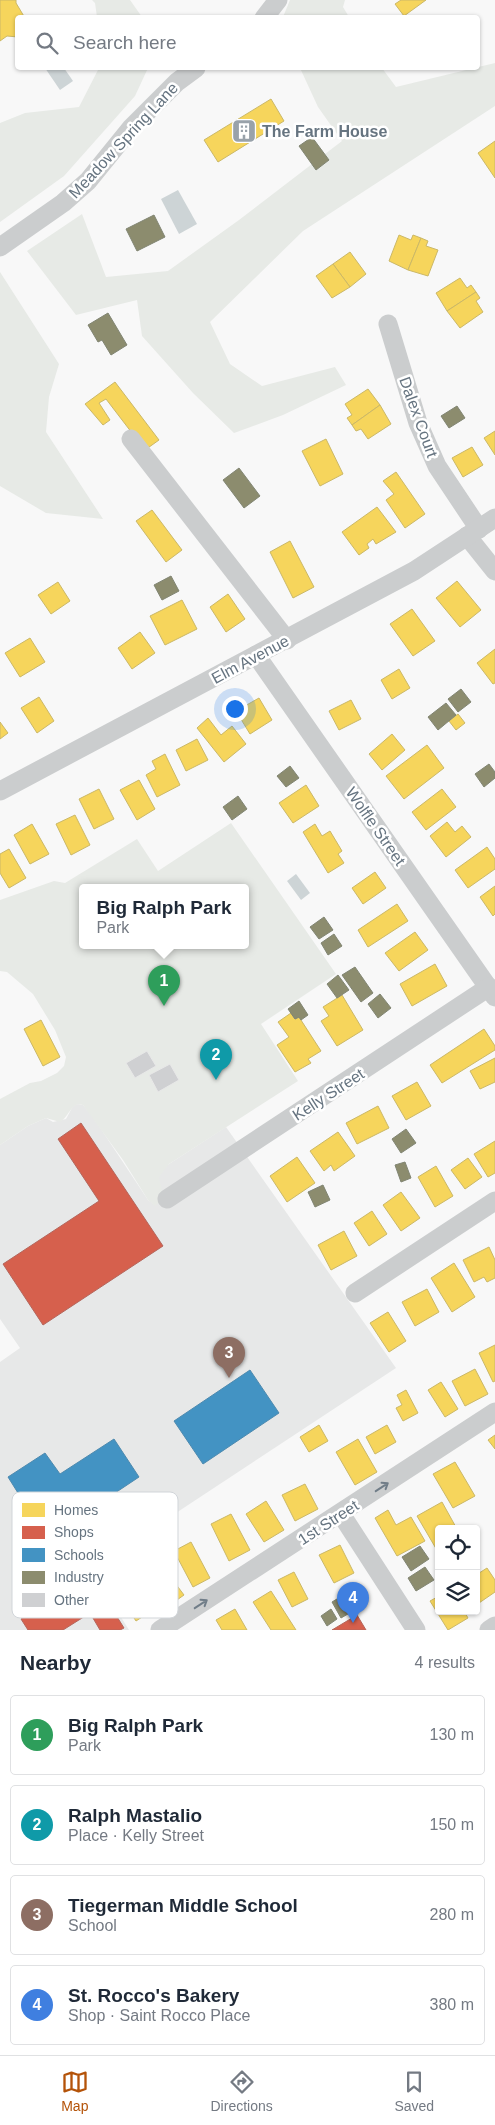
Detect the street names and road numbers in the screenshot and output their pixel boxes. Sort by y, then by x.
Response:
street label: Meadow Spring Lane [66,79,181,201]
street label: Dalex Court [396,375,441,460]
street label: Elm Avenue [209,632,292,687]
street label: Wolfle Street [342,784,409,869]
street label: Kelly Street [289,1065,368,1124]
street label: 1st Street [295,1496,362,1548]

